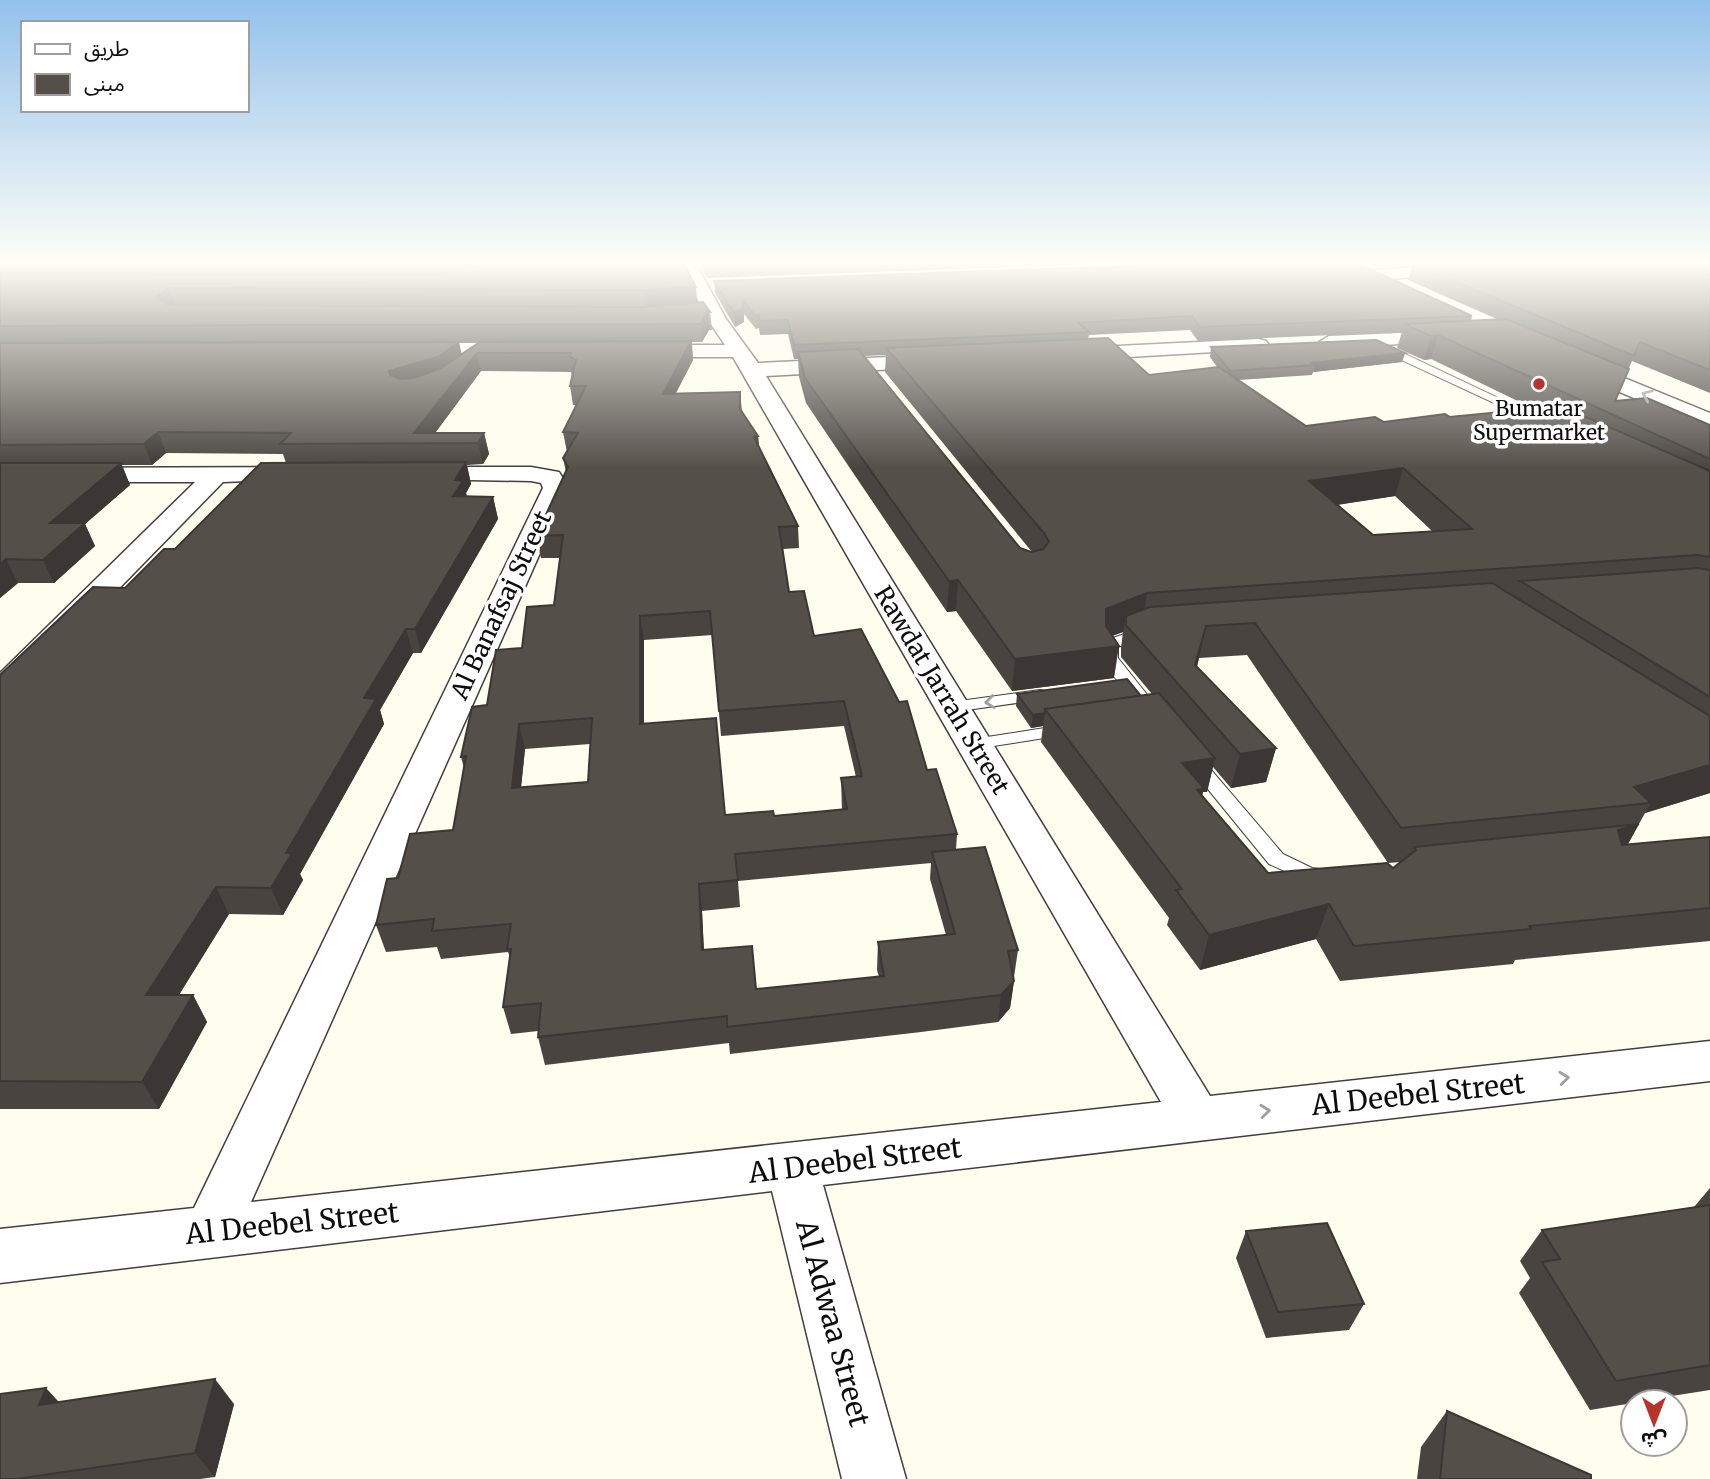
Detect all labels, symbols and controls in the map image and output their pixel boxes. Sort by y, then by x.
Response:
legend [21,21,248,112]
text: طريق [84,35,129,62]
text: مبنى [84,70,125,97]
marker: Bumatar Supermarket [1531,376,1547,392]
one-way arrow [1642,390,1654,404]
place label: Bumatar Supermarket [1473,395,1605,446]
street label: Al Banafsaj Street [443,505,559,705]
street label: Rawdat Jarrah Street [868,580,1017,800]
one-way arrow [984,694,996,709]
street label: Al Deebel Street [1309,1065,1527,1123]
one-way arrow [1558,1070,1570,1085]
one-way arrow [1260,1104,1271,1119]
street label: Al Deebel Street [745,1129,964,1191]
street label: Al Deebel Street [183,1194,401,1252]
street label: Al Adwaa Street [788,1215,878,1430]
north arrow [1619,1388,1689,1458]
text: ش [1641,1428,1667,1452]

